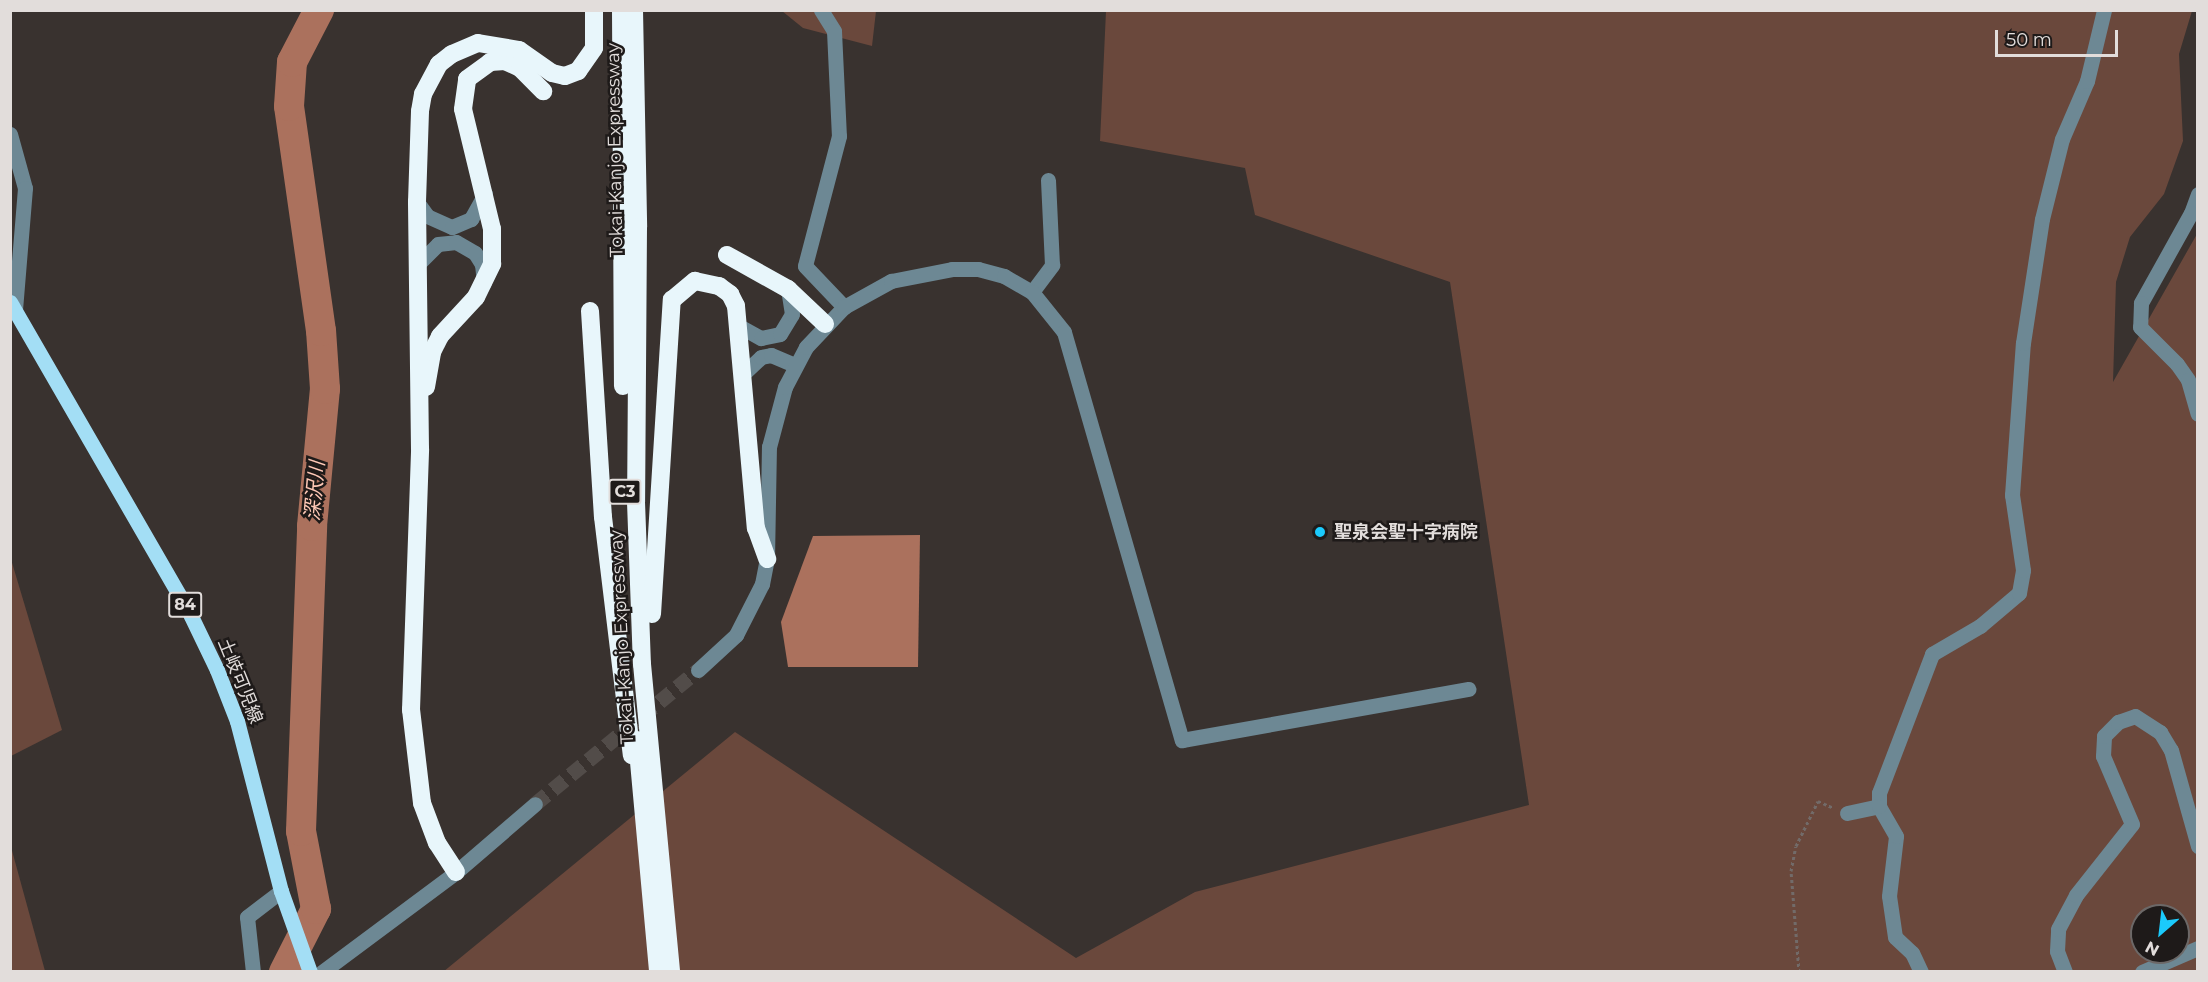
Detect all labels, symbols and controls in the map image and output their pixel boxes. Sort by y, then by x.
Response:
scale bar [1998,18,2121,56]
text: 50 m [2006,29,2052,51]
street label: Tokai-Kanjo Expressway [602,43,628,257]
water label: 深沢川 [300,460,330,522]
road number: C3 [607,479,643,505]
place label: 聖泉会聖十字病院 [1334,521,1478,543]
marker: 聖泉会聖十字病院 [1311,523,1329,541]
street label: Tokai-Kanjo Expressway [606,530,638,744]
road number: 84 [167,592,203,618]
street label: 土岐可児線 [213,635,267,727]
north arrow [2130,904,2190,964]
text: N [2142,937,2162,960]

